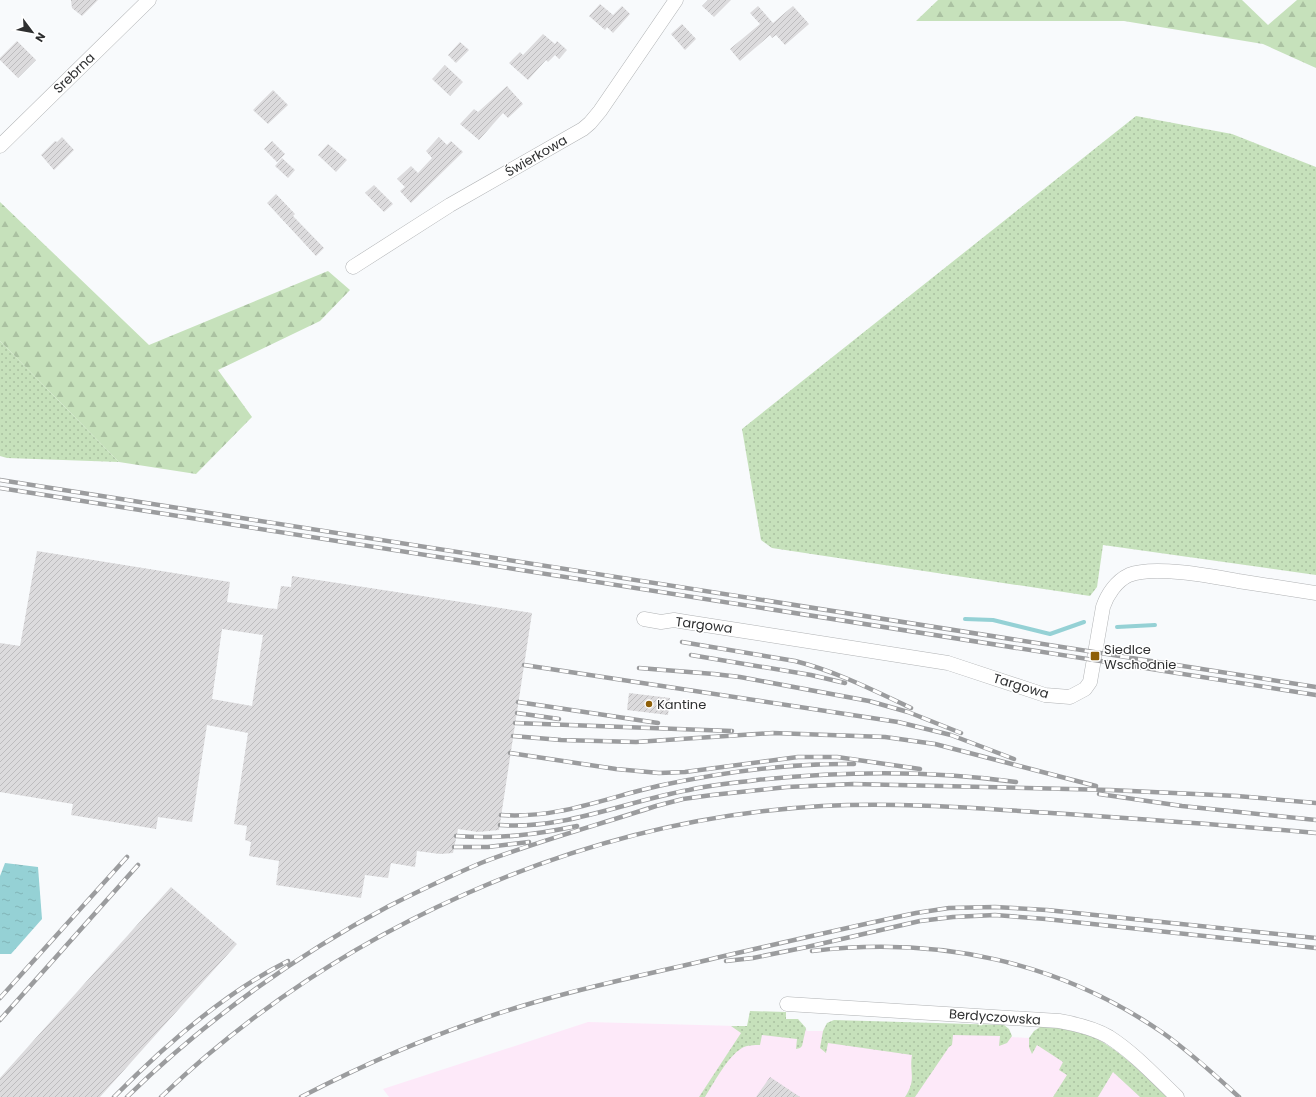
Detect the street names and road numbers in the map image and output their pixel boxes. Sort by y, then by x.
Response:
street label: Srebrna [49,48,99,98]
street label: Świerkowa [501,131,571,181]
street label: Targowa [674,612,734,638]
street label: Targowa [991,669,1051,703]
street label: Berdyczowska [948,1004,1042,1030]

